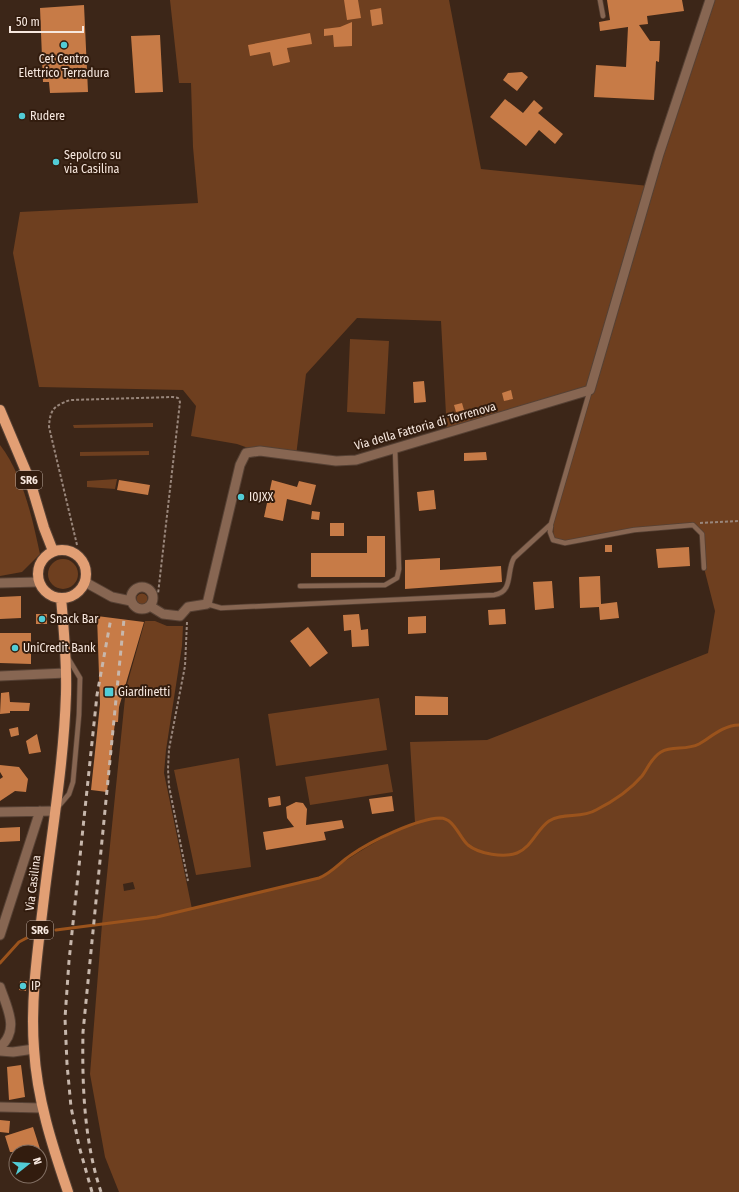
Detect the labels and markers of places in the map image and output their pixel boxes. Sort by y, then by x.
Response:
marker: Cet Centro Elettrico Terradura [59,40,69,50]
place label: Cet Centro Elettrico Terradura [19,52,110,80]
place label: Rudere [30,109,65,123]
marker: Rudere [17,111,27,121]
place label: Sepolcro su via Casilina [64,148,121,176]
marker: Sepolcro su via Casilina [51,157,61,167]
place label: I0JXX [249,490,274,504]
marker: I0JXX [236,492,246,502]
place label: Snack Bar [50,612,99,626]
marker: Snack Bar [37,614,47,624]
place label: UniCredit Bank [23,641,96,655]
marker: UniCredit Bank [10,643,20,653]
place label: Giardinetti [118,685,170,699]
marker: Giardinetti [103,686,115,698]
place label: IP [31,979,40,993]
marker: IP [18,981,28,991]

